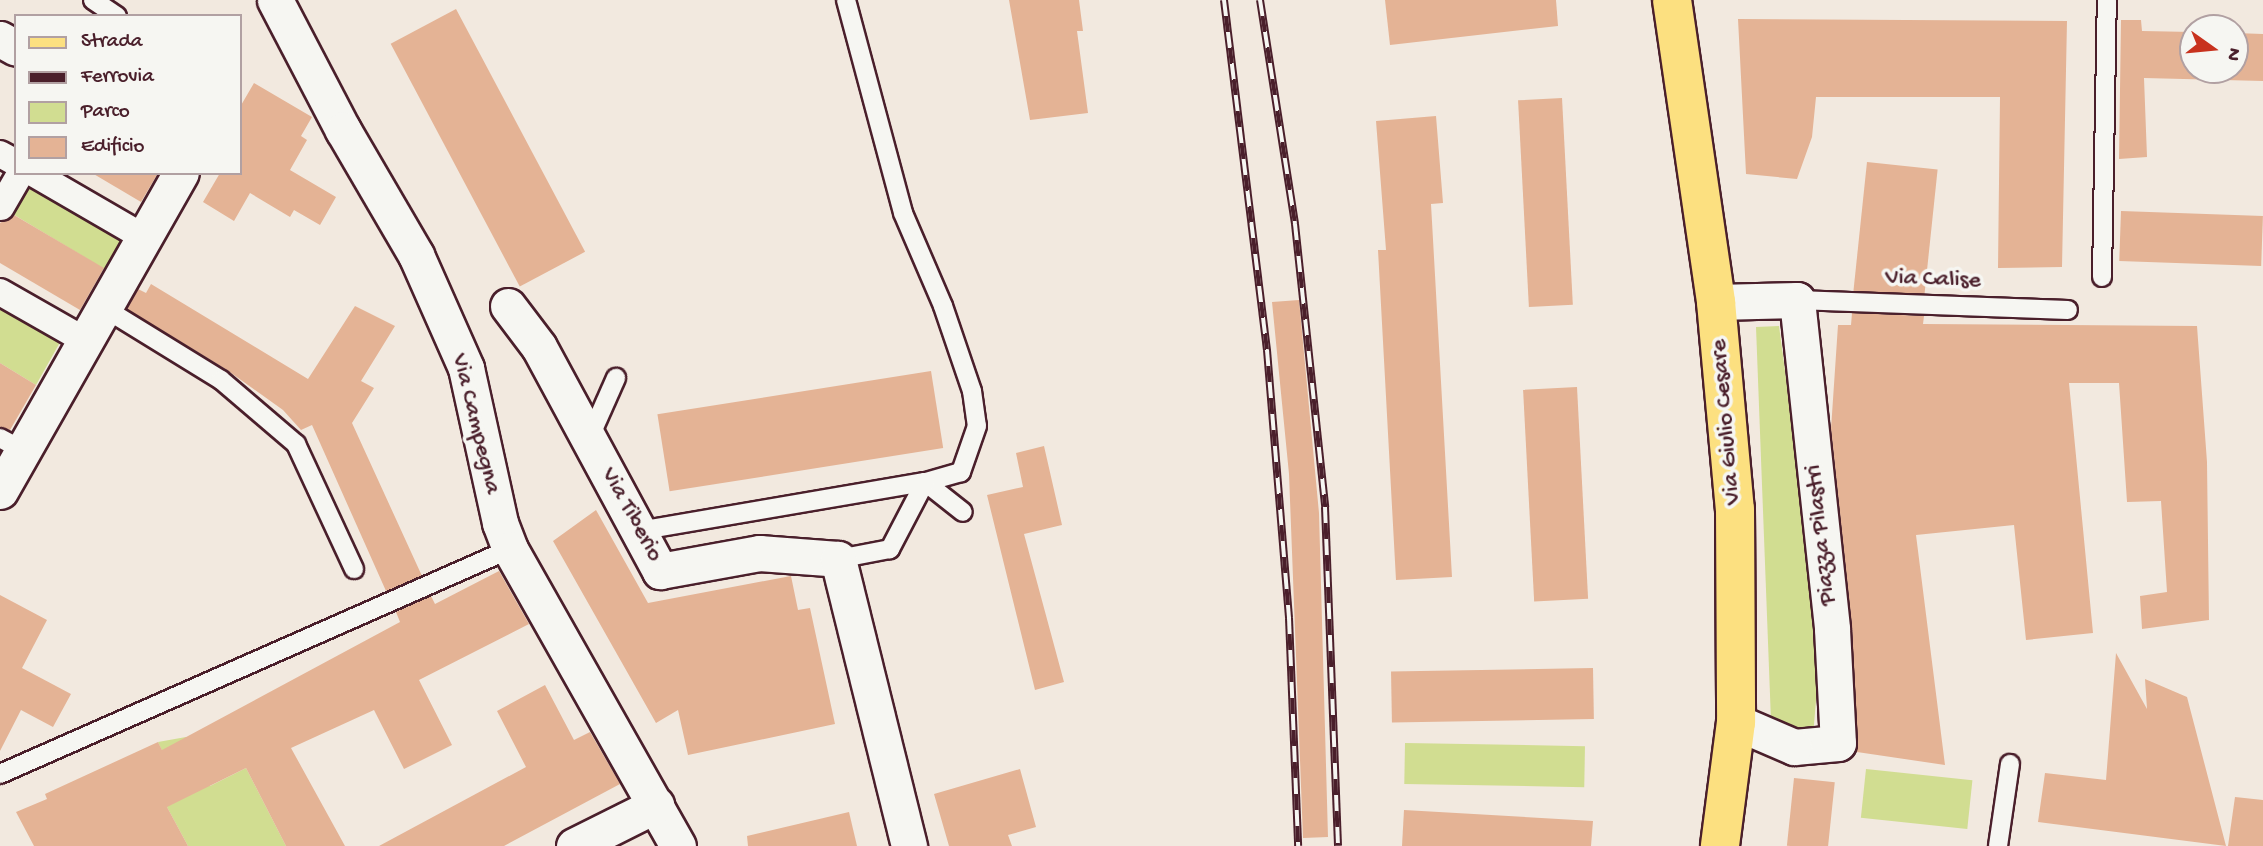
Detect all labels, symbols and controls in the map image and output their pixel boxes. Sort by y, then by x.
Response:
legend [14,14,242,175]
north arrow [2179,14,2249,84]
text: Strada [81,30,142,55]
text: N [2220,45,2246,63]
text: Ferrovia [81,65,154,90]
text: Parco [81,100,130,125]
text: Edificio [81,135,145,160]
street label: Via Calise [1885,264,1981,296]
street label: Via Giulio Cesare [1705,338,1749,506]
street label: Via Campegna [444,351,506,497]
street label: Via Tiberio [593,463,669,567]
street label: Piazza Pilastri [1800,463,1844,607]

